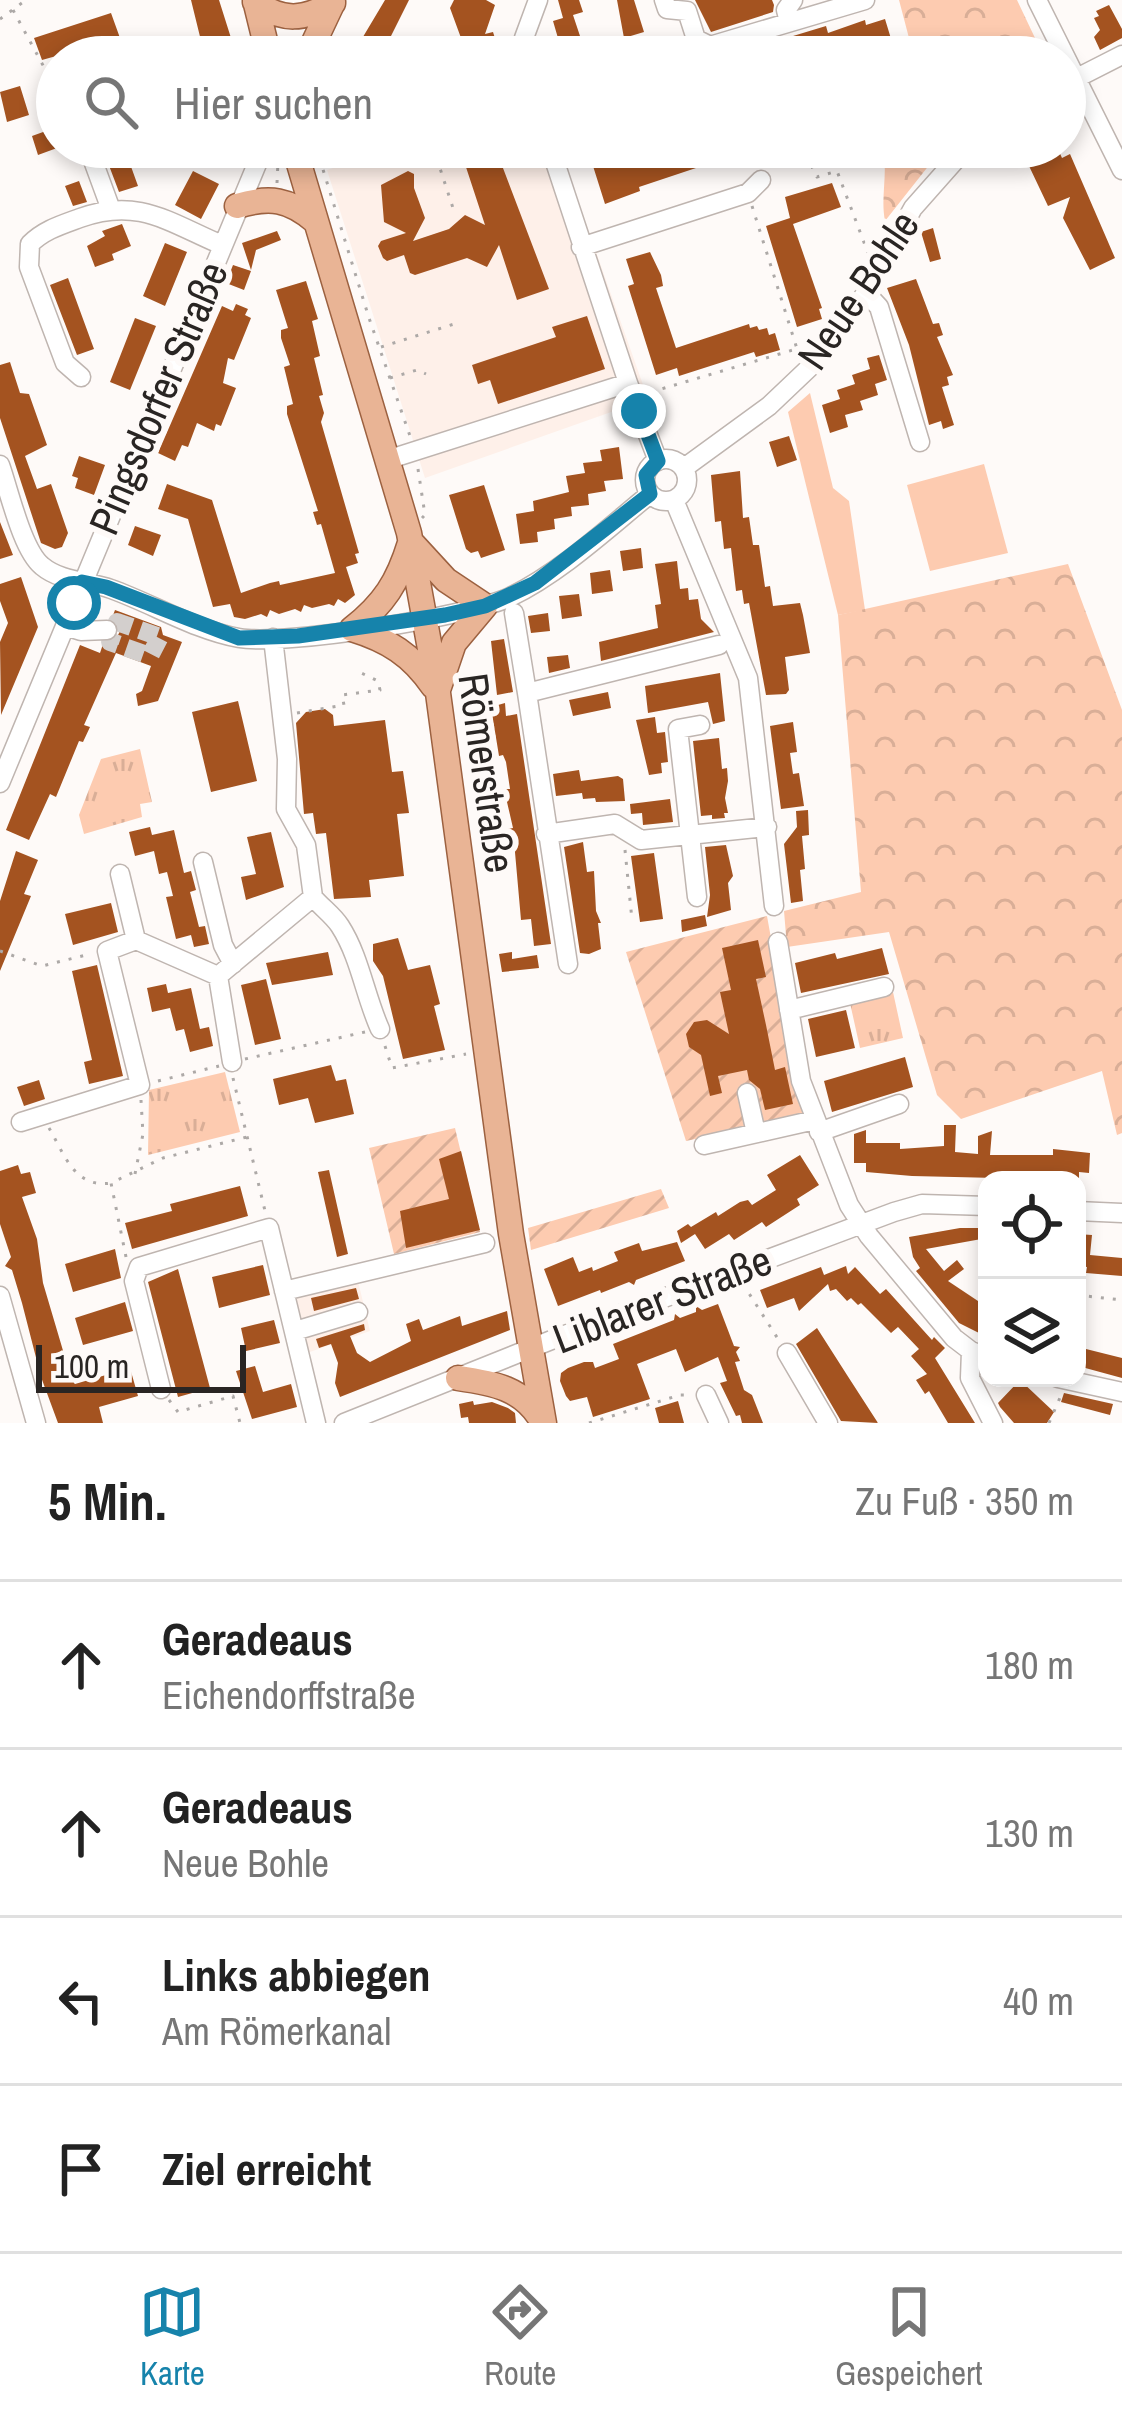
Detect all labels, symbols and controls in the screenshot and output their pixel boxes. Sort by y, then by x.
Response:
search box [36,36,1086,168]
icon: search [78,69,144,135]
text: Hier suchen [174,72,373,133]
street label: Neue Bohle [784,200,932,380]
street label: Pingsdorfer Straße [75,253,241,543]
route end [612,384,666,438]
route start [47,576,101,630]
street label: Römerstraße [445,670,529,876]
map controls [978,1171,1086,1387]
button: locate [978,1171,1086,1279]
street label: Liblarer Straße [545,1232,779,1366]
button: layers [978,1279,1086,1387]
scale bar [36,1339,246,1392]
text: 100 m [54,1344,129,1388]
text: 5 Min. [48,1467,167,1536]
text: Zu Fuß · 350 m [855,1475,1074,1527]
text: Geradeaus [162,1608,353,1669]
icon: ahead [48,1632,114,1698]
text: 180 m [985,1639,1074,1691]
text: Eichendorffstraße [162,1669,416,1721]
text: Geradeaus [162,1776,353,1837]
icon: ahead [48,1800,114,1866]
text: 130 m [985,1807,1074,1859]
text: Neue Bohle [162,1837,329,1889]
text: Links abbiegen [162,1944,431,2005]
icon: left [48,1968,114,2034]
text: 40 m [1003,1975,1074,2027]
text: Am Römerkanal [162,2005,391,2057]
icon: arrive [48,2136,114,2202]
text: Ziel erreicht [162,2138,371,2199]
tab: Karte [139,2279,205,2395]
tab: Route [484,2279,556,2395]
tab: Gespeichert [835,2279,983,2395]

